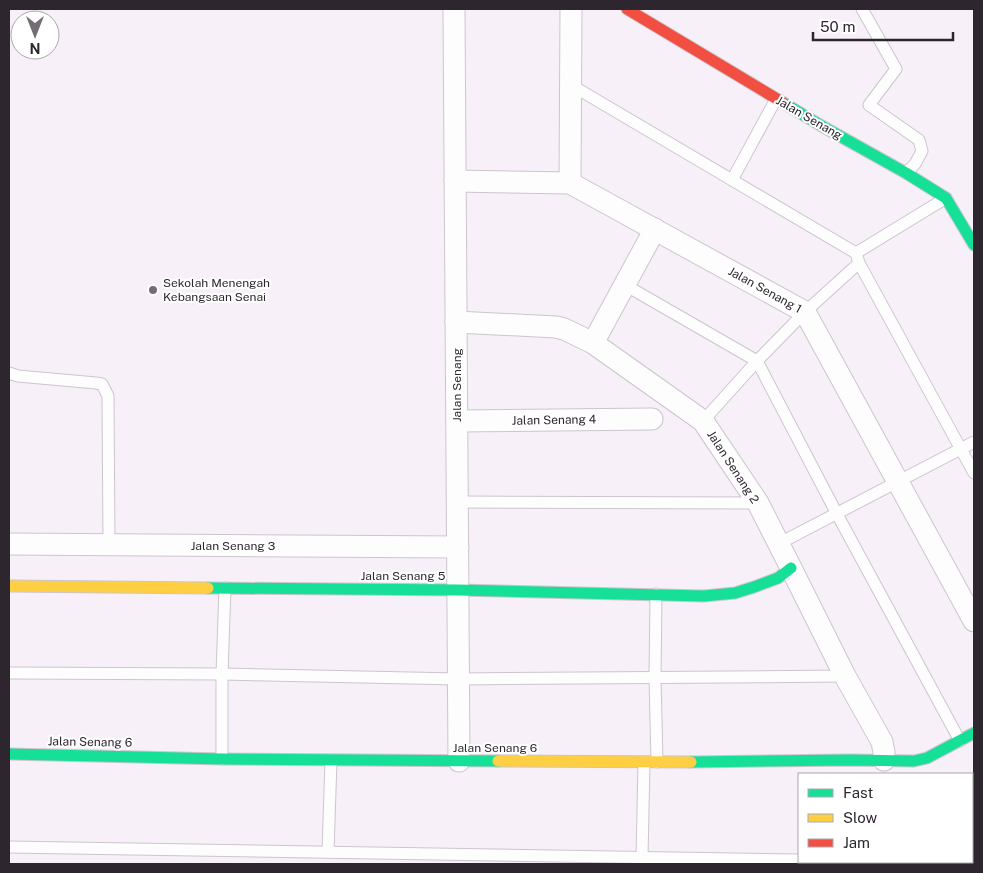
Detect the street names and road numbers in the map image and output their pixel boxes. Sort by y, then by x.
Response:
street label: Jalan Senang [773,93,845,143]
street label: Jalan Senang 1 [726,264,804,316]
street label: Jalan Senang [450,348,464,422]
street label: Jalan Senang 4 [512,412,597,428]
street label: Jalan Senang 2 [704,428,762,506]
street label: Jalan Senang 3 [191,539,275,553]
street label: Jalan Senang 5 [361,569,446,583]
street label: Jalan Senang 6 [48,734,132,750]
street label: Jalan Senang 6 [453,741,537,755]

